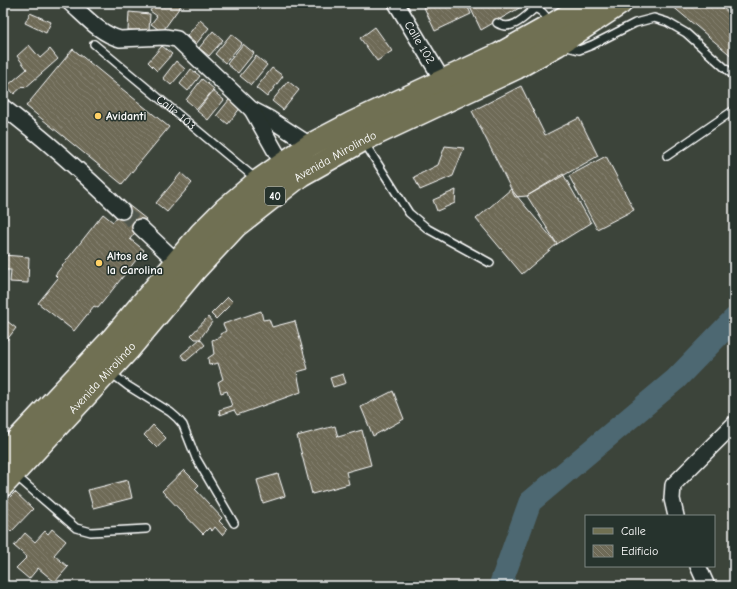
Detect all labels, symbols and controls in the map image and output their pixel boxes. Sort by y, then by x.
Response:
street label: Calle 102 [402,19,438,66]
street label: Calle 103 [154,92,199,133]
place label: Avidanti [106,109,146,123]
marker: Avidanti [93,111,103,121]
street label: Avenida Mirolindo [291,128,378,185]
road number: 40 [265,187,285,205]
place label: Altos de la Carolina [107,249,163,277]
marker: Altos de la Carolina [94,258,104,268]
street label: Avenida Mirolindo [66,339,139,416]
legend [585,515,715,567]
text: Calle [621,524,646,538]
text: Edificio [621,544,658,558]

